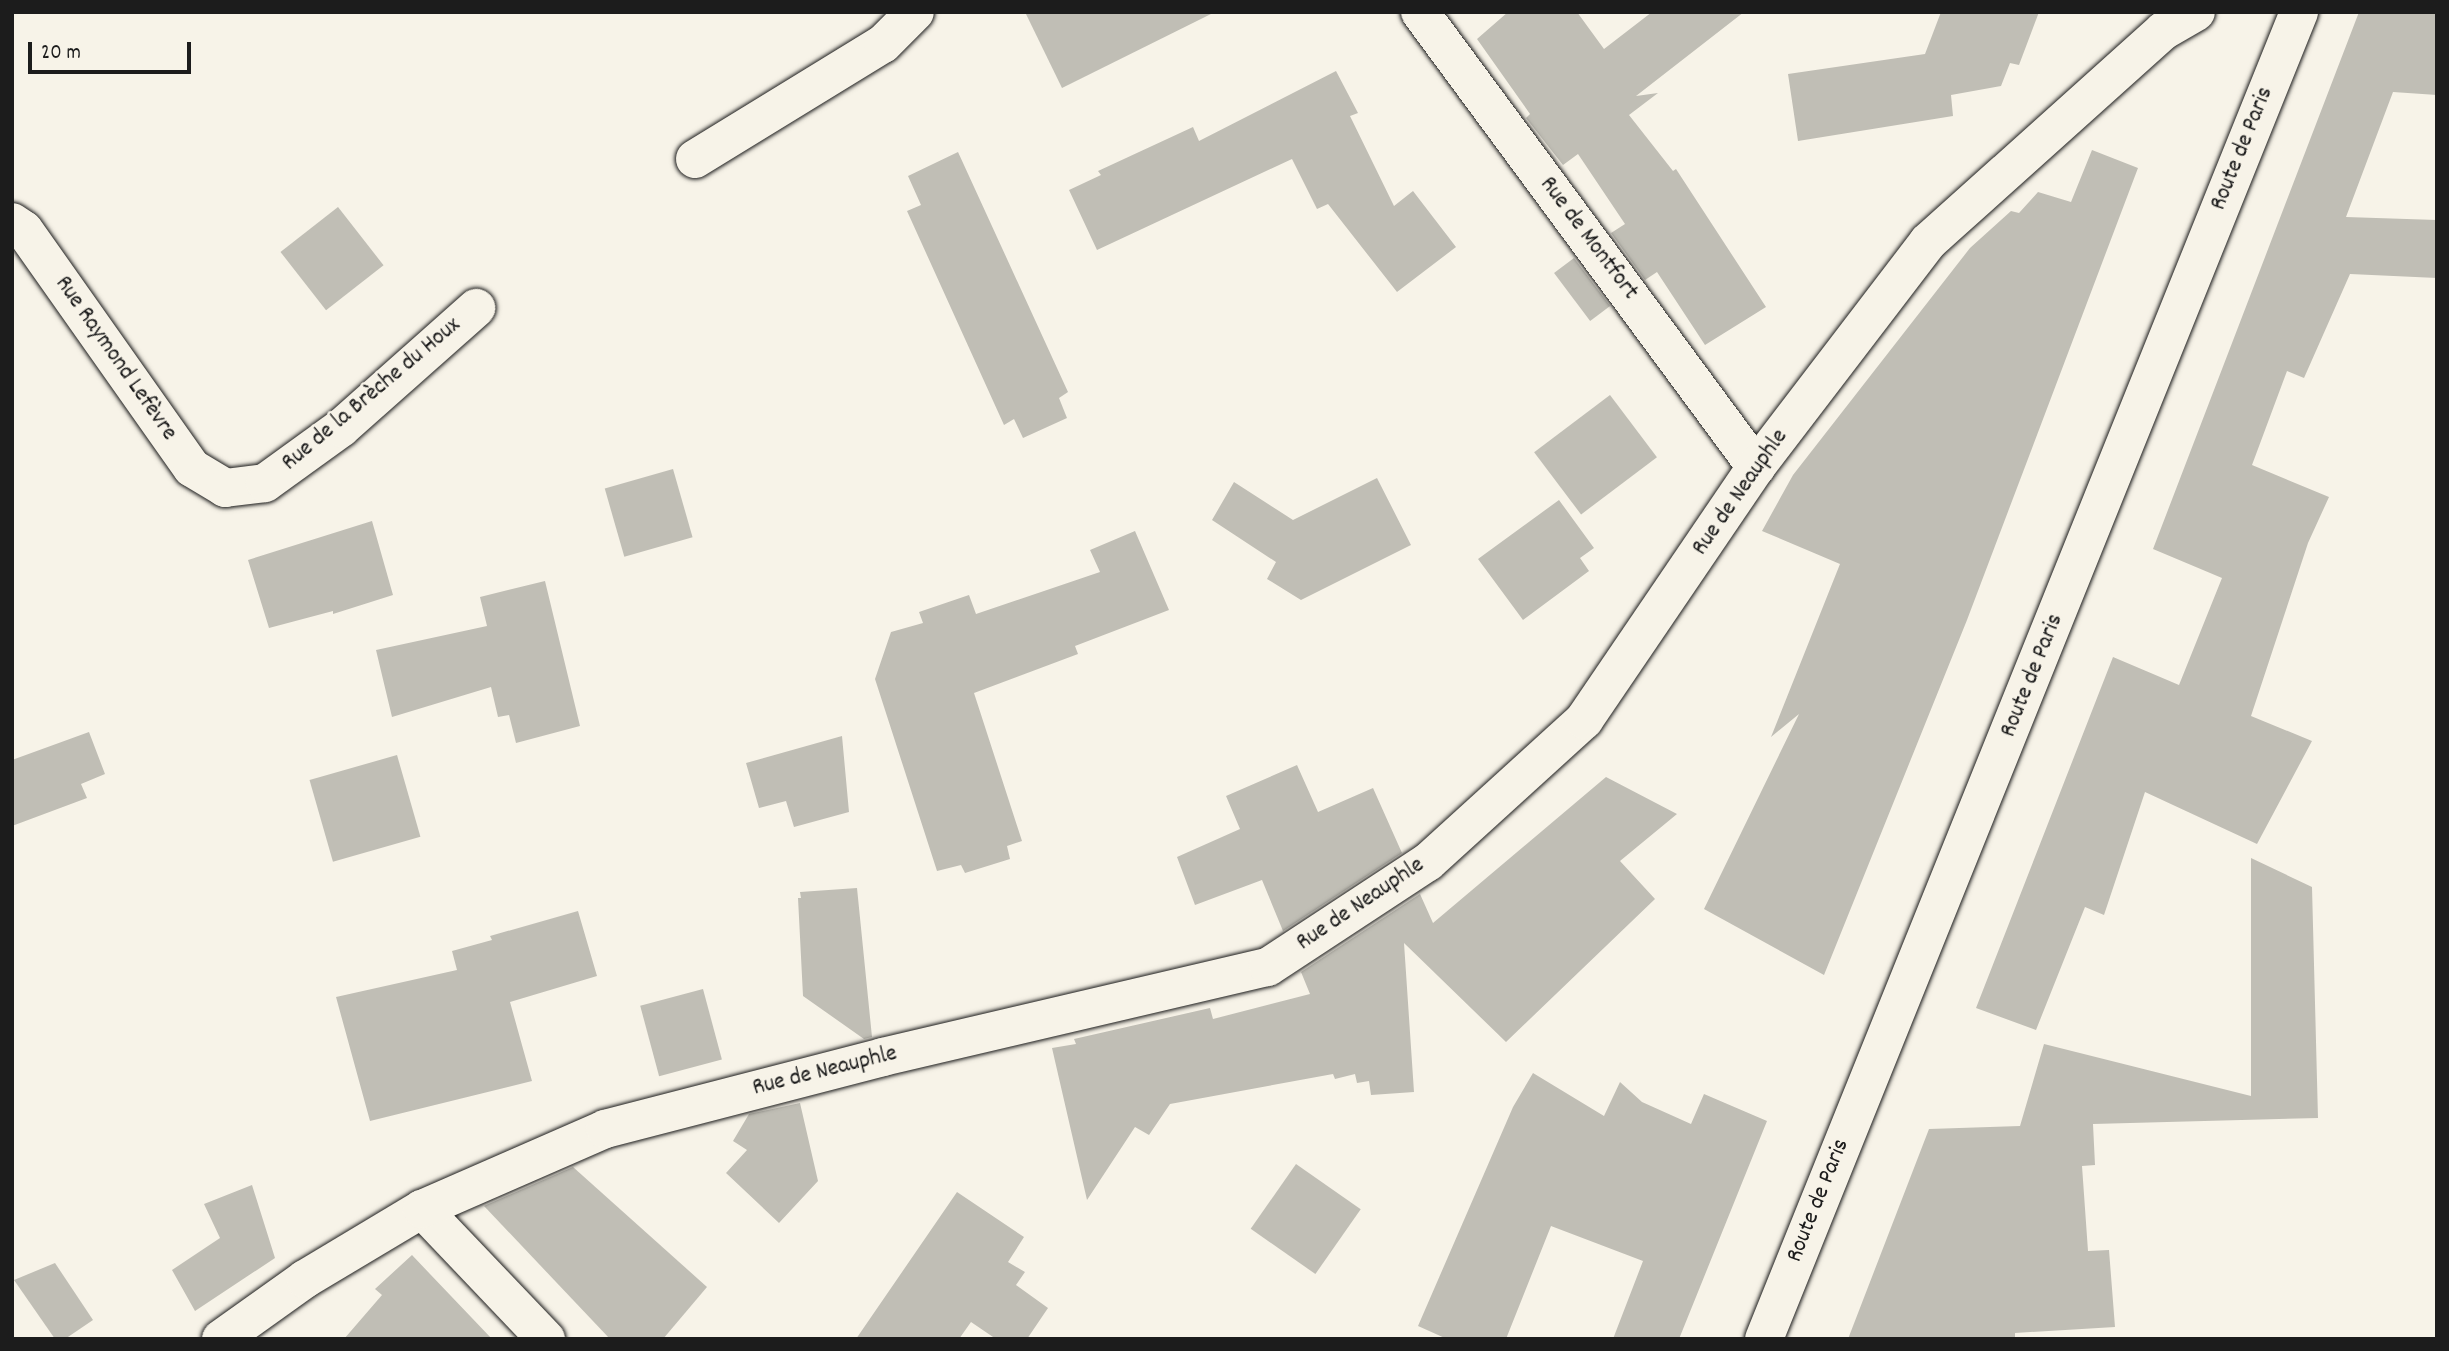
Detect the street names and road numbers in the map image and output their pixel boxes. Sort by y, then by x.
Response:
street label: Route de Paris [2205,83,2281,215]
street label: Rue de Montfort [1532,172,1644,306]
street label: Rue Raymond Lefèvre [47,271,183,447]
street label: Rue de la Brèche du Houx [277,312,467,478]
street label: Rue de Neauphle [1687,424,1795,562]
street label: Route de Paris [1995,610,2071,742]
street label: Rue de Neauphle [1292,852,1430,958]
street label: Rue de Neauphle [750,1040,900,1104]
street label: Route de Paris [1781,1135,1857,1267]

